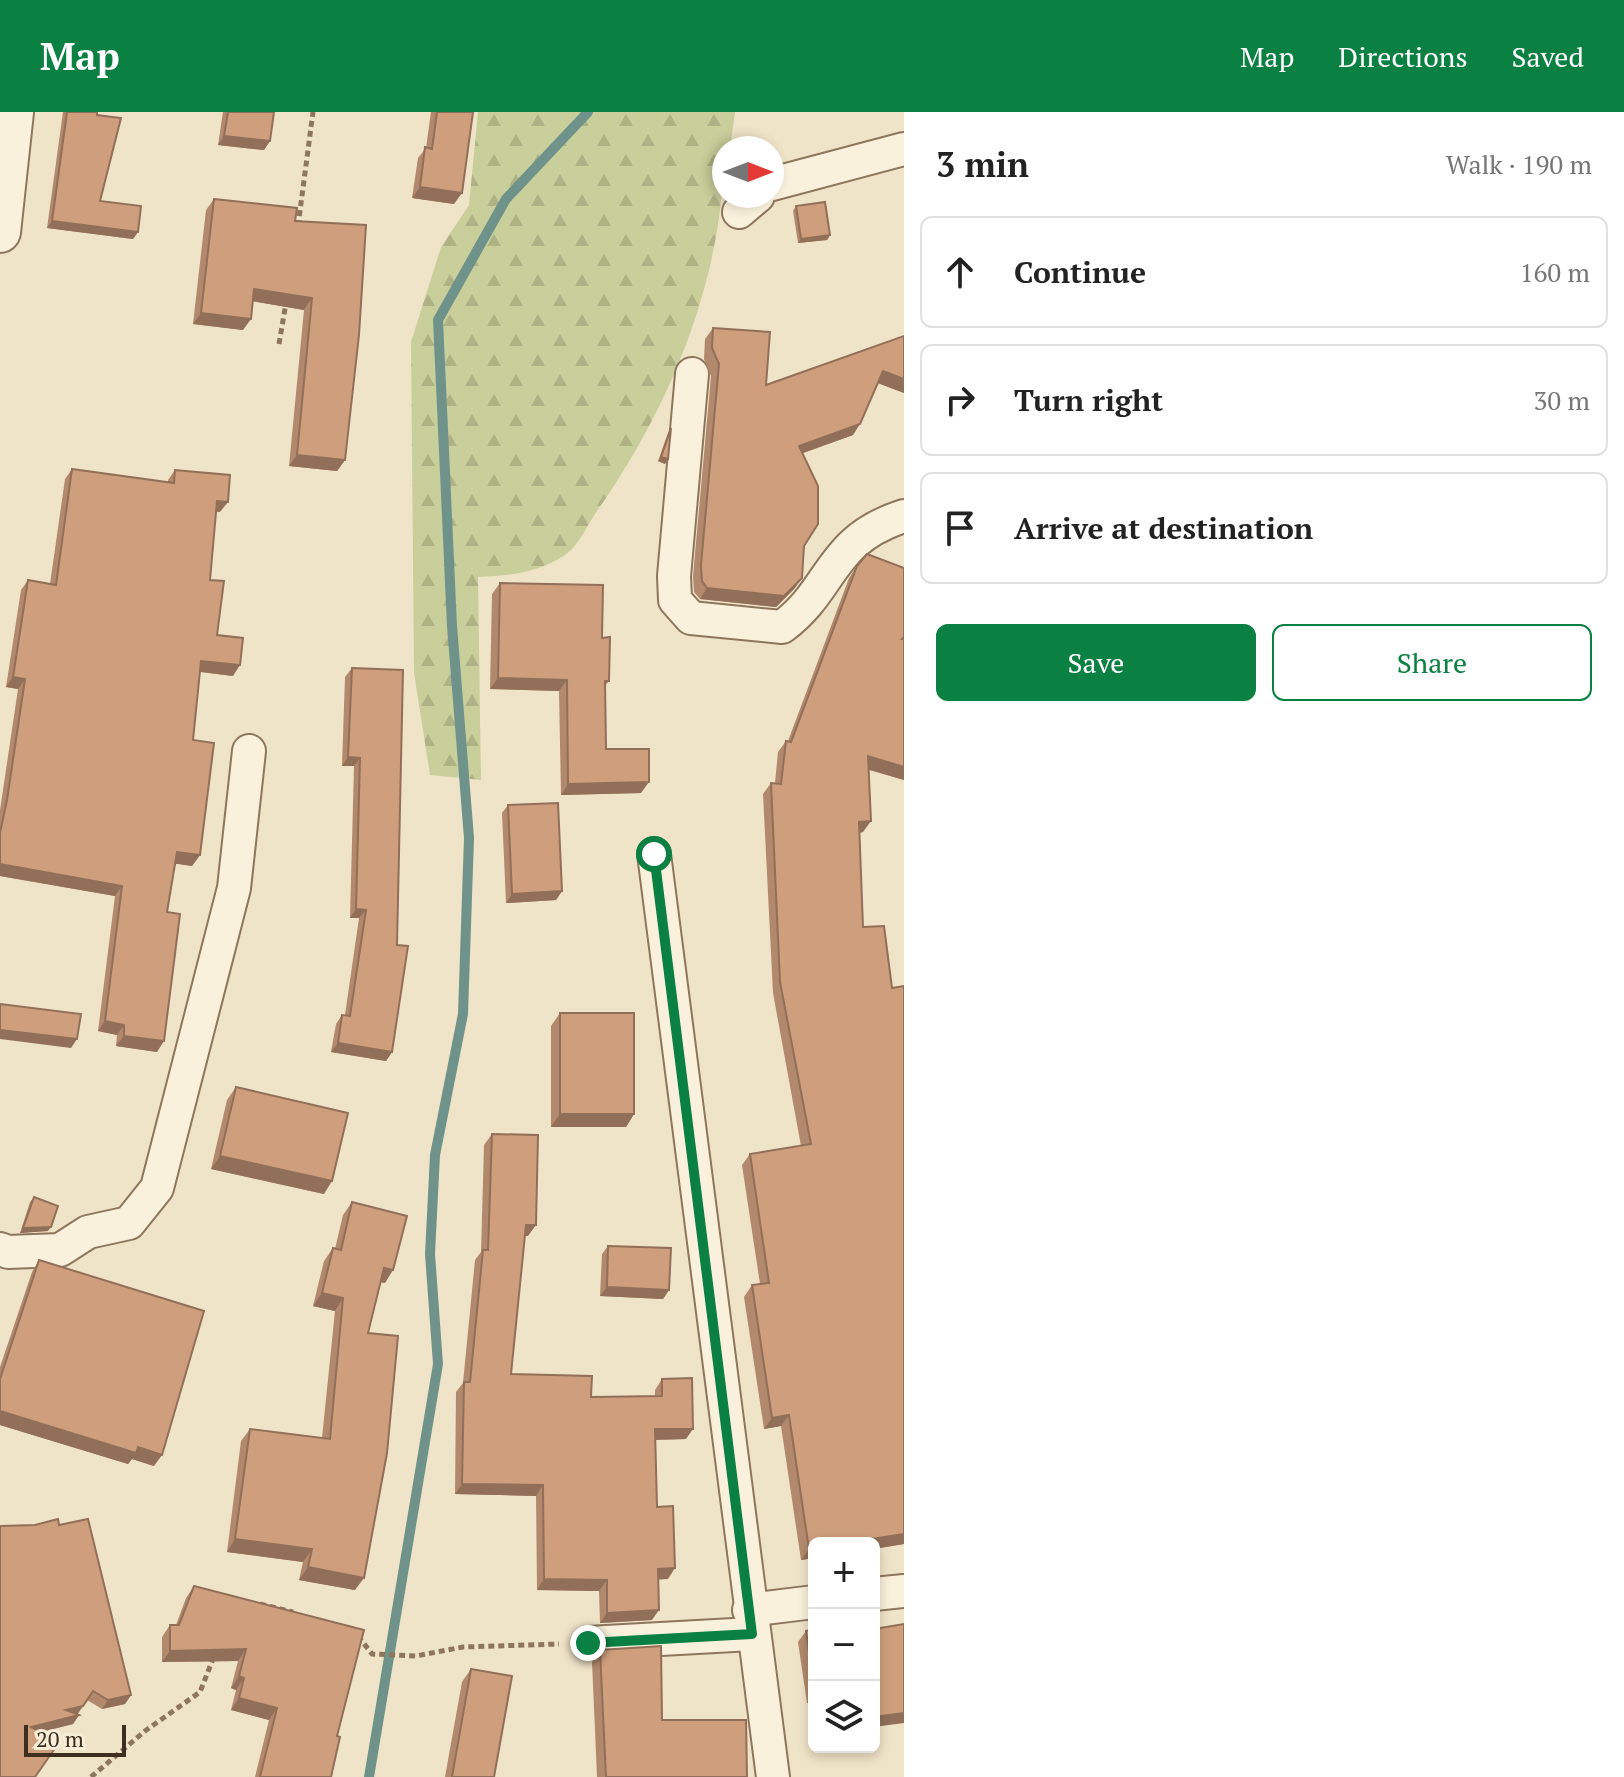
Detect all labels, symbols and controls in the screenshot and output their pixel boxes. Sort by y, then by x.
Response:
text: Map [40,31,120,81]
text: Map [1240,38,1294,75]
text: Directions [1338,38,1468,75]
text: Saved [1512,38,1584,75]
north arrow [712,136,784,208]
text: 3 min [936,142,1029,187]
text: Walk · 190 m [1446,147,1592,181]
icon: ahead [938,250,982,294]
text: Continue [1014,252,1146,292]
text: 160 m [1520,255,1590,289]
icon: right [938,378,982,422]
text: Turn right [1014,380,1163,420]
text: 30 m [1534,383,1590,417]
icon: arrive [938,506,982,550]
text: Arrive at destination [1014,508,1313,548]
button: Save [936,624,1256,701]
button: Share [1272,624,1592,701]
route start [636,836,672,872]
map controls [808,1537,880,1753]
button: + [808,1537,880,1609]
button: − [808,1609,880,1681]
route end [570,1625,606,1661]
button: layers [808,1681,880,1753]
scale bar [24,1721,126,1757]
text: 20 m [36,1724,84,1753]

